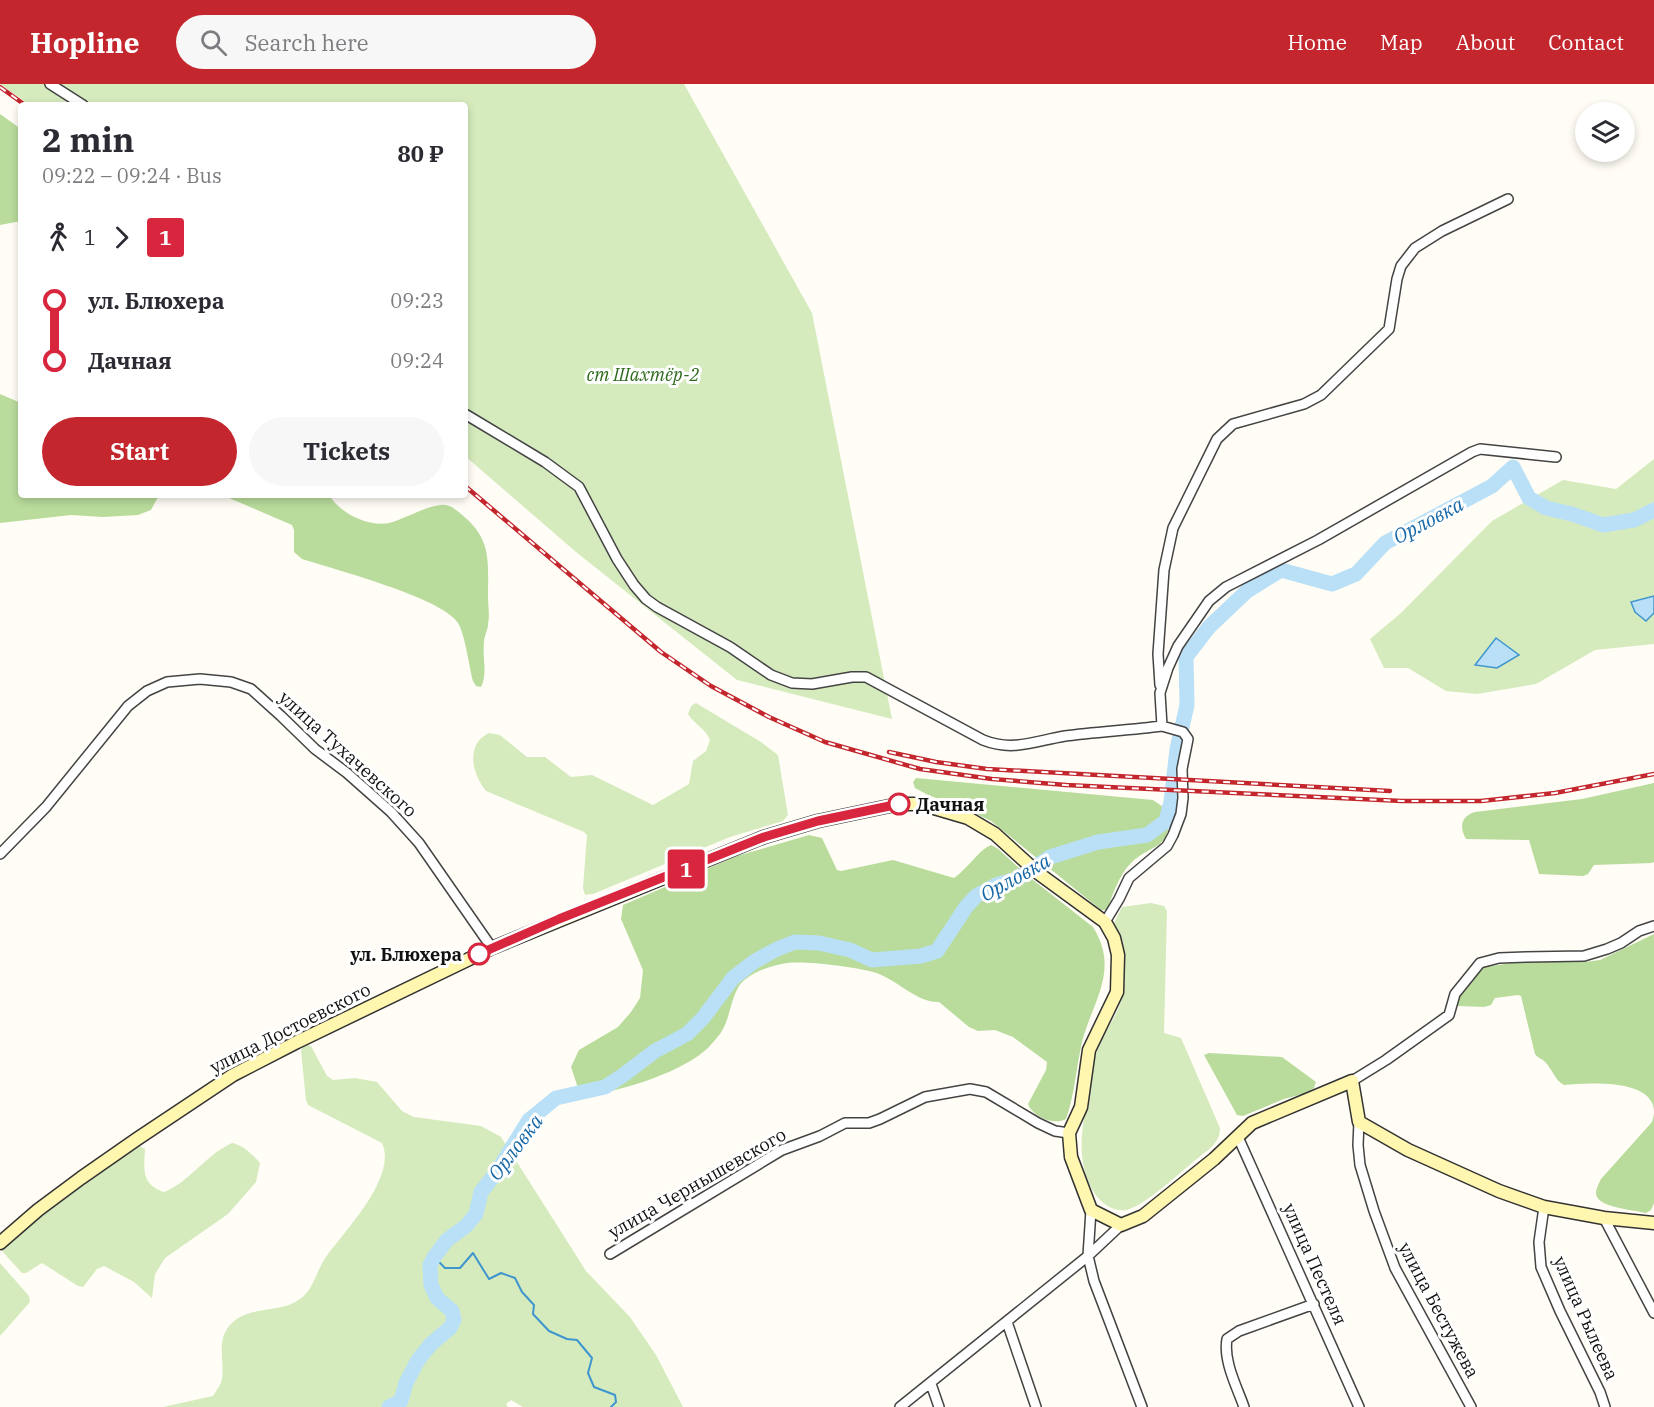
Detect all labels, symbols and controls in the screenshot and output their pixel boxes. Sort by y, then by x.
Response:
search box [176,15,596,69]
text: Hopline [30,24,140,61]
icon: search [197,26,230,59]
text: Search here [245,28,369,57]
text: Home [1287,28,1347,56]
text: Map [1380,28,1423,56]
text: About [1456,28,1515,56]
text: Contact [1548,28,1624,56]
map controls [1575,102,1635,162]
button: layers [1575,102,1635,162]
text: 2 min [42,118,134,161]
text: 80 ₽ [397,139,444,168]
text: 09:22 – 09:24 · Bus [42,162,222,189]
icon: walk [42,221,75,254]
icon: forward [105,221,138,254]
text: 1 [159,223,172,251]
text: 1 [84,224,96,251]
text: ул. Блюхера [88,286,225,315]
text: 09:23 [390,287,444,314]
text: Дачная [88,346,172,375]
text: 09:24 [390,347,444,374]
park label: ст Шахтёр-2 [587,363,699,386]
button: Start [42,417,237,486]
button: Tickets [249,417,444,486]
water label: Орловка [1388,490,1468,550]
street label: улица Тухачевского [274,686,422,822]
marker: Дачная [888,793,910,815]
place label: Дачная [916,793,984,816]
water label: Орловка [975,847,1055,907]
line badge: 1 [666,850,706,888]
text: 1 [680,855,692,883]
place label: ул. Блюхера [349,943,462,966]
marker: ул. Блюхера [468,943,490,965]
street label: улица Достоевского [206,977,374,1079]
water label: Орловка [481,1108,549,1186]
street label: улица Чернышевского [604,1123,790,1243]
street label: улица Пестеля [1278,1200,1352,1328]
street label: улица Бестужева [1393,1238,1485,1382]
street label: улица Рылеева [1548,1252,1624,1384]

